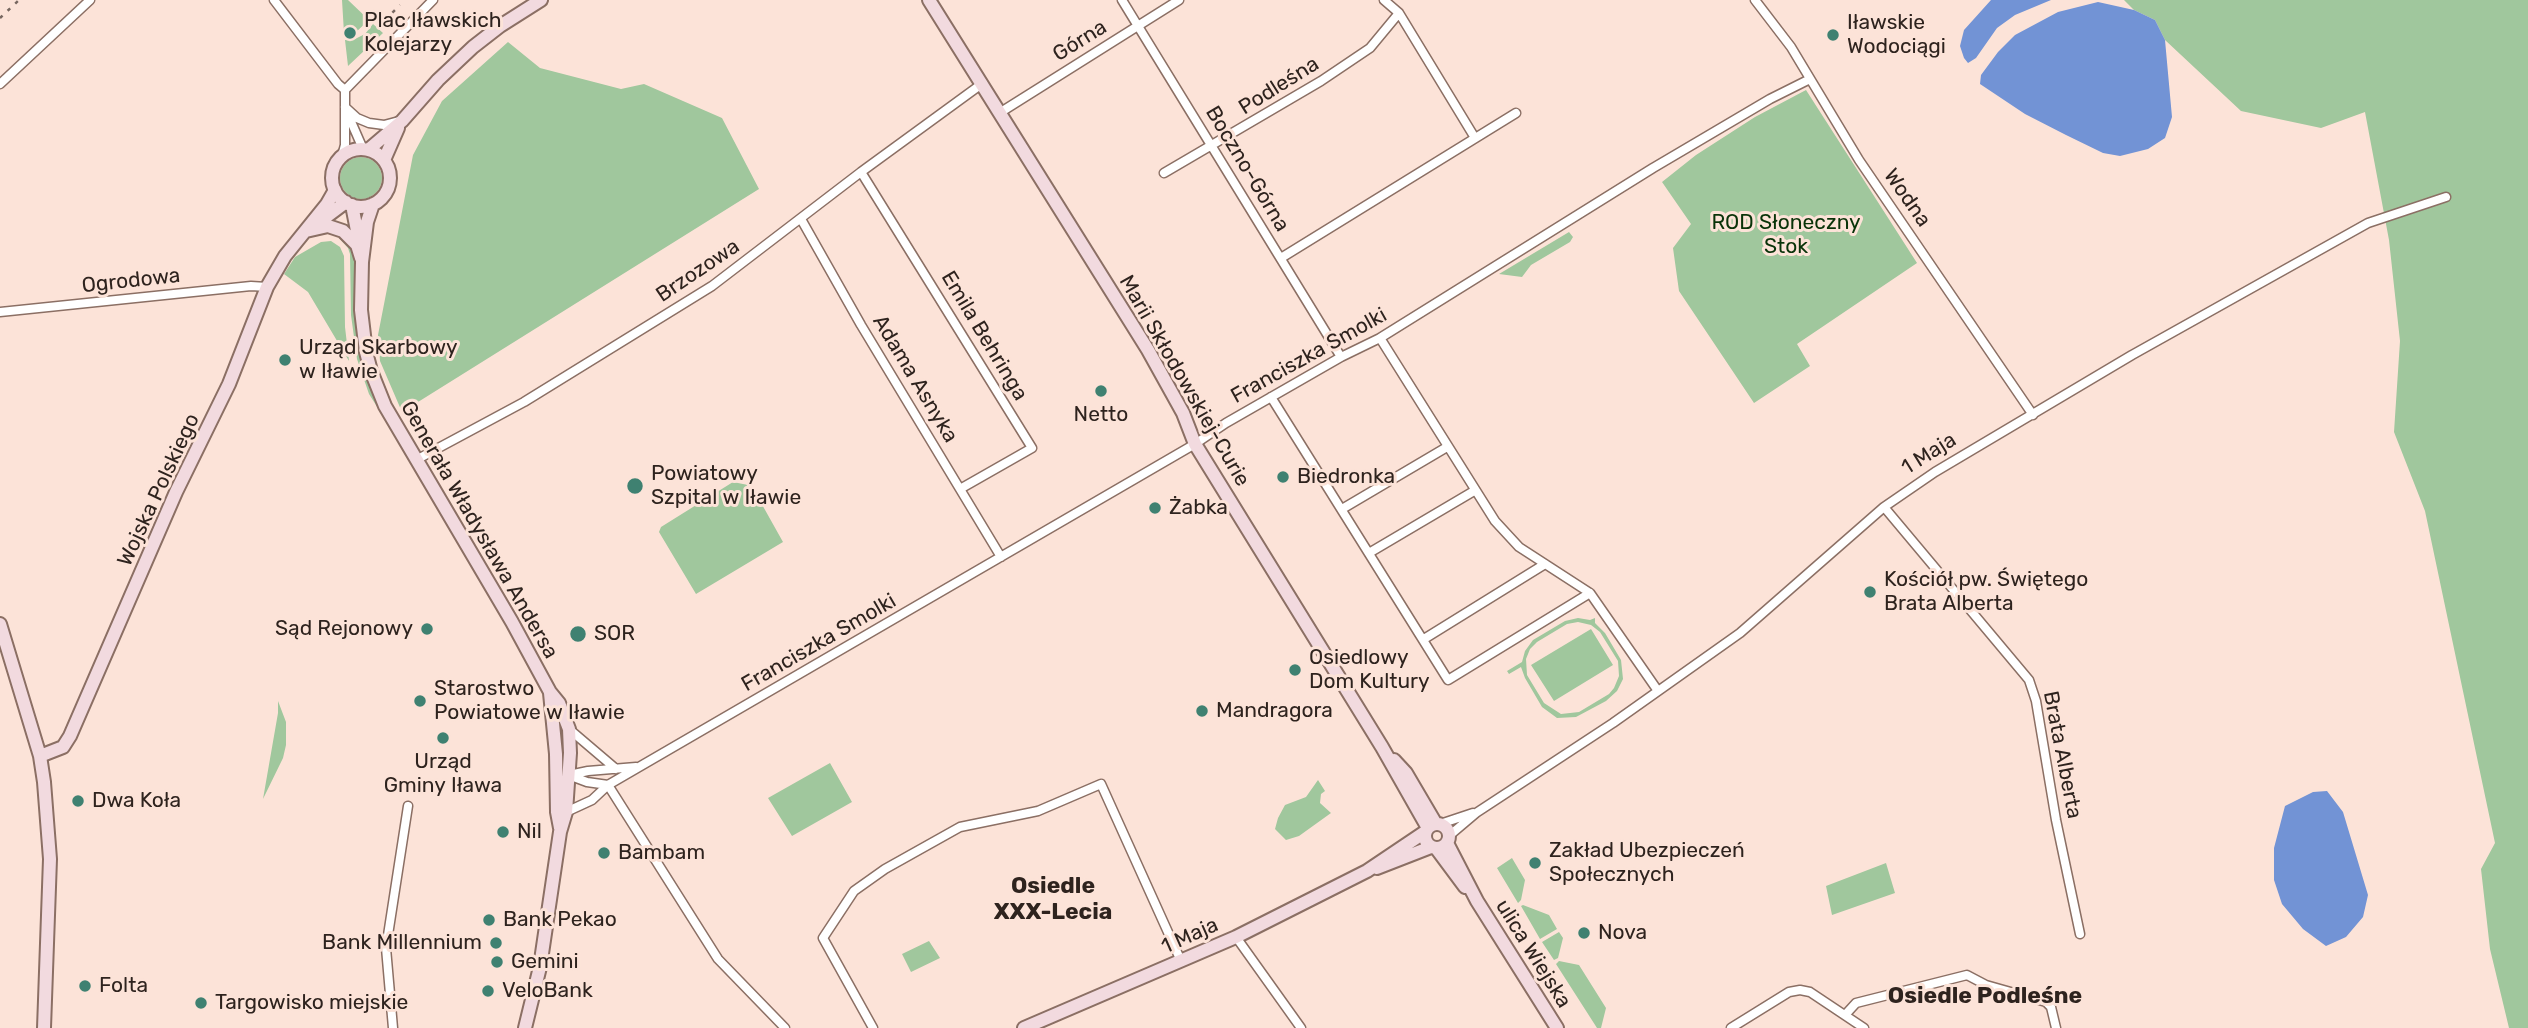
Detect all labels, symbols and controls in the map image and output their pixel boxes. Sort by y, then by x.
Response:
place label: Plac Iławskich Kolejarzy [364,8,502,58]
place label: Iławskie Wodociągi [1847,10,1946,60]
street label: Górna [1048,15,1112,67]
marker: Plac Iławskich Kolejarzy [342,25,358,41]
marker: Iławskie Wodociągi [1825,27,1841,43]
street label: Podleśna [1234,52,1324,120]
street label: Boczno-Górna [1200,102,1294,236]
street label: Wodna [1878,164,1936,232]
park label: ROD Słoneczny Stok [1711,210,1861,260]
street label: Brzozowa [652,234,744,308]
street label: Ogrodowa [80,263,182,299]
street label: Emila Behringa [935,267,1033,405]
street label: Marii Skłodowskiej-Curie [1113,271,1255,491]
street label: Franciszka Smolki [1227,303,1391,409]
street label: Adama Asnyka [867,311,963,447]
place label: Urząd Skarbowy w Iławie [299,335,458,385]
marker: Urząd Skarbowy w Iławie [277,352,293,368]
marker: Netto [1093,383,1109,399]
street label: Generała Władysława Andersa [395,397,563,663]
place label: Netto [1074,402,1128,428]
street label: Wojska Polskiego [113,410,205,570]
street label: 1 Maja [1897,428,1961,480]
place label: Powiatowy Szpital w Iławie [651,461,801,511]
place label: Biedronka [1297,464,1395,490]
marker: Biedronka [1275,469,1291,485]
marker: Powiatowy Szpital w Iławie [625,476,645,496]
place label: Żabka [1169,495,1228,521]
marker: Żabka [1147,500,1163,516]
place label: Kościół pw. Świętego Brata Alberta [1884,567,2088,617]
marker: Kościół pw. Świętego Brata Alberta [1862,584,1878,600]
street label: Franciszka Smolki [737,589,901,697]
place label: Sąd Rejonowy [275,616,413,642]
marker: Sąd Rejonowy [419,621,435,637]
place label: SOR [594,621,635,647]
marker: SOR [568,624,588,644]
place label: Osiedlowy Dom Kultury [1309,645,1430,695]
marker: Osiedlowy Dom Kultury [1287,662,1303,678]
place label: Starostwo Powiatowe w Iławie [434,676,625,726]
street label: Brata Alberta [2037,689,2087,821]
marker: Starostwo Powiatowe w Iławie [412,693,428,709]
place label: Mandragora [1216,698,1333,724]
marker: Mandragora [1194,703,1210,719]
marker: Urząd Gminy Iława [435,730,451,746]
place label: Urząd Gminy Iława [384,749,502,799]
place label: Dwa Koła [92,788,181,814]
marker: Dwa Koła [70,793,86,809]
place label: Nil [517,819,542,845]
marker: Nil [495,824,511,840]
place label: Zakład Ubezpieczeń Społecznych [1549,838,1745,888]
place label: Bambam [618,840,705,866]
marker: Bambam [596,845,612,861]
marker: Zakład Ubezpieczeń Społecznych [1527,855,1543,871]
district label: Osiedle XXX-Lecia [994,872,1112,926]
street label: ulica Wiejska [1490,895,1576,1013]
place label: Bank Pekao [503,907,617,933]
marker: Bank Pekao [481,912,497,928]
street label: 1 Maja [1158,912,1222,960]
place label: Nova [1598,920,1647,946]
marker: Nova [1576,925,1592,941]
place label: Bank Millennium [322,930,482,956]
marker: Bank Millennium [488,935,504,951]
place label: Gemini [511,949,579,975]
marker: Gemini [489,954,505,970]
place label: Folta [99,973,148,999]
marker: Folta [77,978,93,994]
place label: VeloBank [502,978,593,1004]
district label: Osiedle Podleśne [1888,982,2082,1010]
marker: VeloBank [480,983,496,999]
place label: Targowisko miejskie [215,990,408,1016]
marker: Targowisko miejskie [193,995,209,1011]

